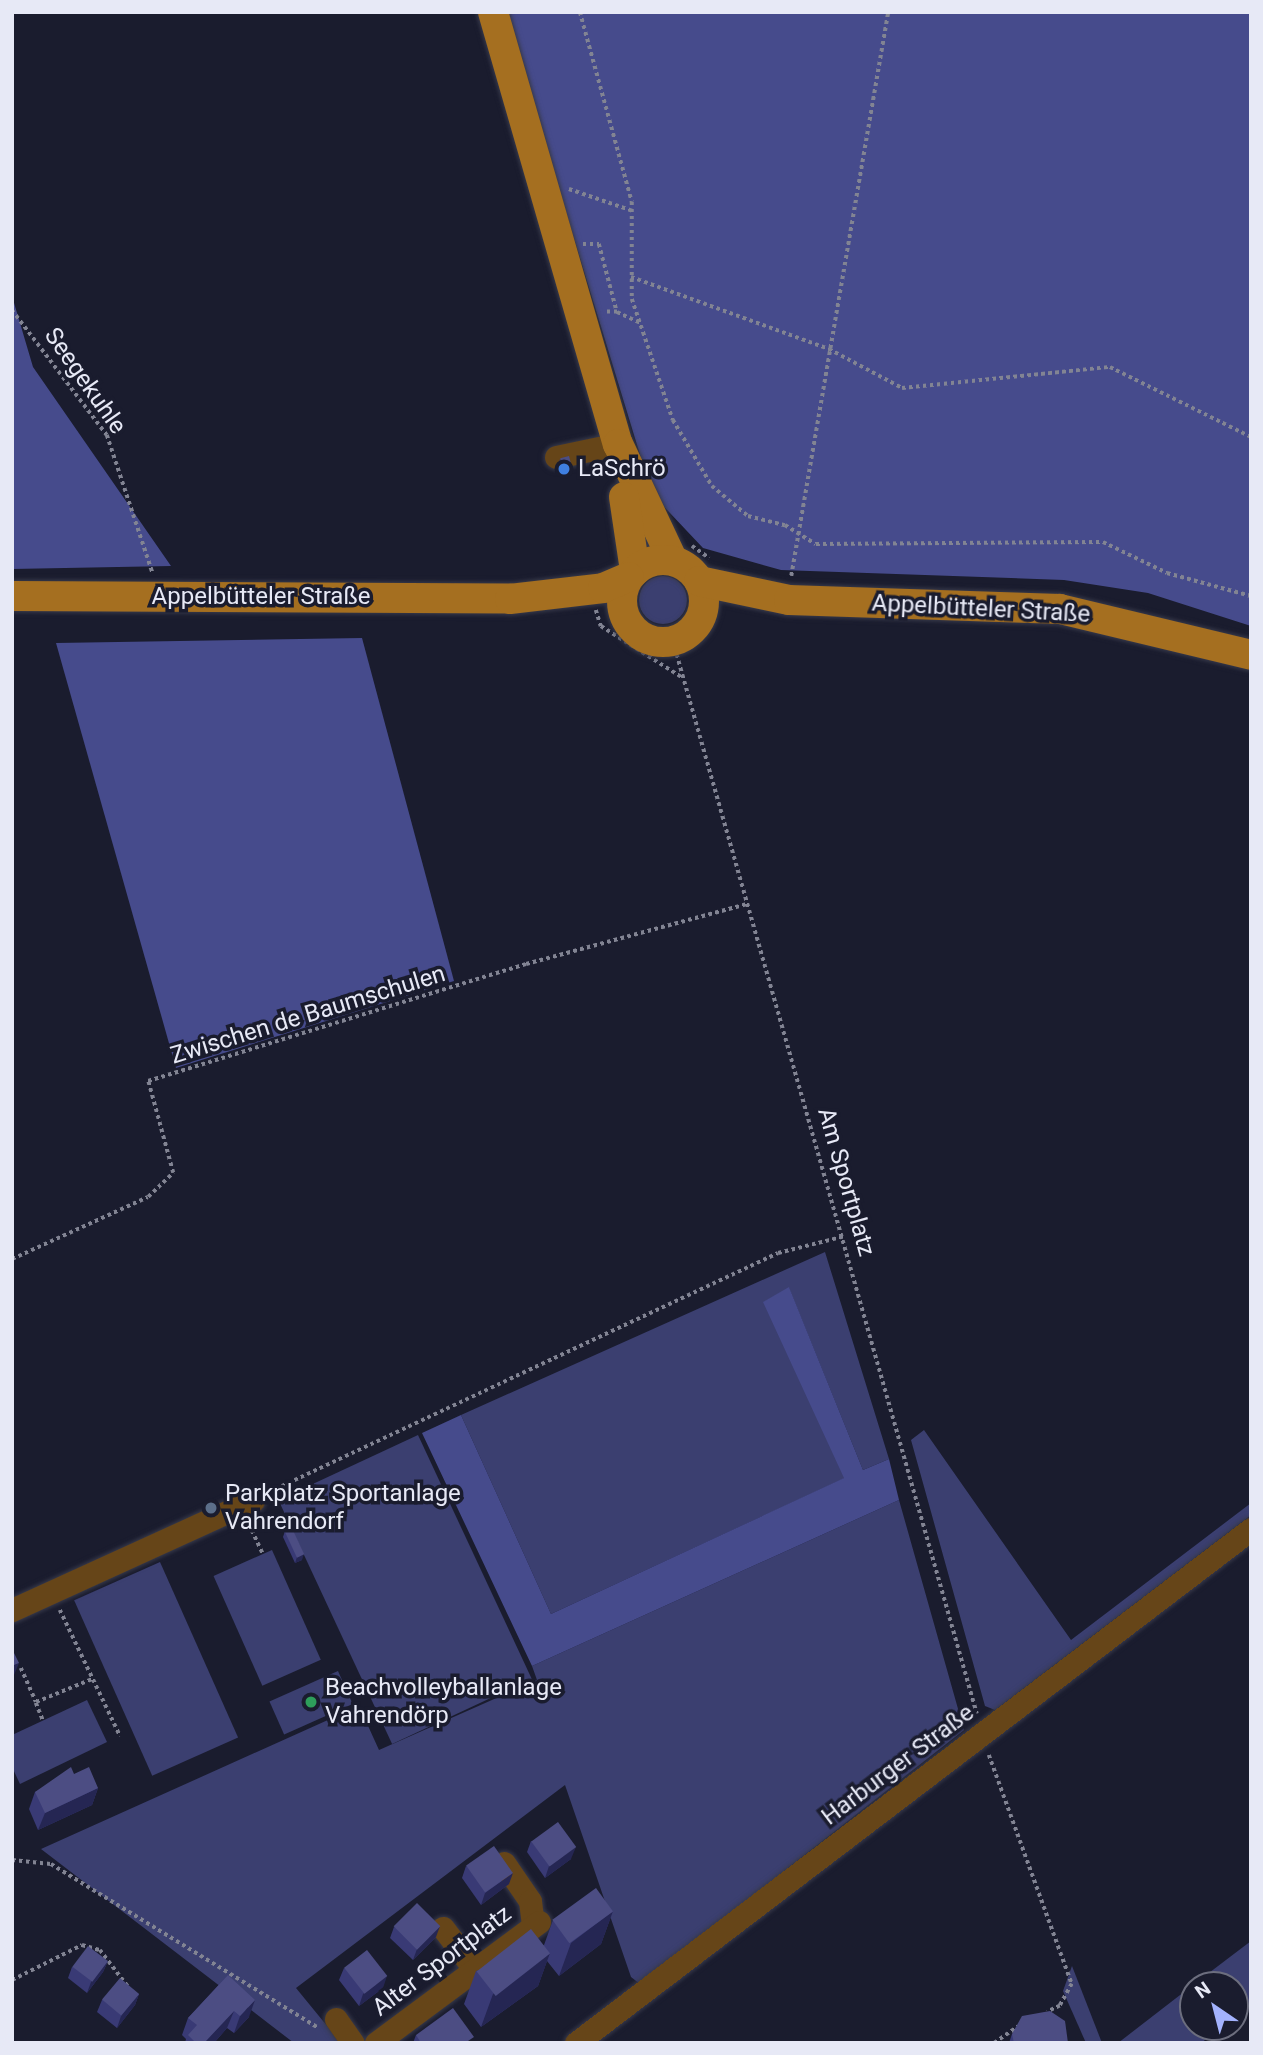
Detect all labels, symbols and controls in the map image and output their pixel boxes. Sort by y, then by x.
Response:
street label: Seegekuhle [38,322,132,440]
place label: LaSchrö [578,455,666,483]
marker: LaSchrö [556,461,572,477]
street label: Appelbütteler Straße [152,583,370,611]
street label: Appelbütteler Straße [871,589,1091,629]
street label: Zwischen de Baumschulen [167,959,449,1071]
street label: Am Sportplatz [811,1105,881,1259]
place label: Parkplatz Sportanlage Vahrendorf [225,1480,461,1536]
marker: Parkplatz Sportanlage Vahrendorf [203,1500,219,1516]
place label: Beachvolleyballanlage Vahrendörp [325,1674,562,1730]
marker: Beachvolleyballanlage Vahrendörp [303,1694,319,1710]
street label: Harburger Straße [816,1698,980,1832]
street label: Alter Sportplatz [367,1899,517,2023]
north arrow [1179,1971,1249,2041]
text: N [1191,1977,1215,2003]

